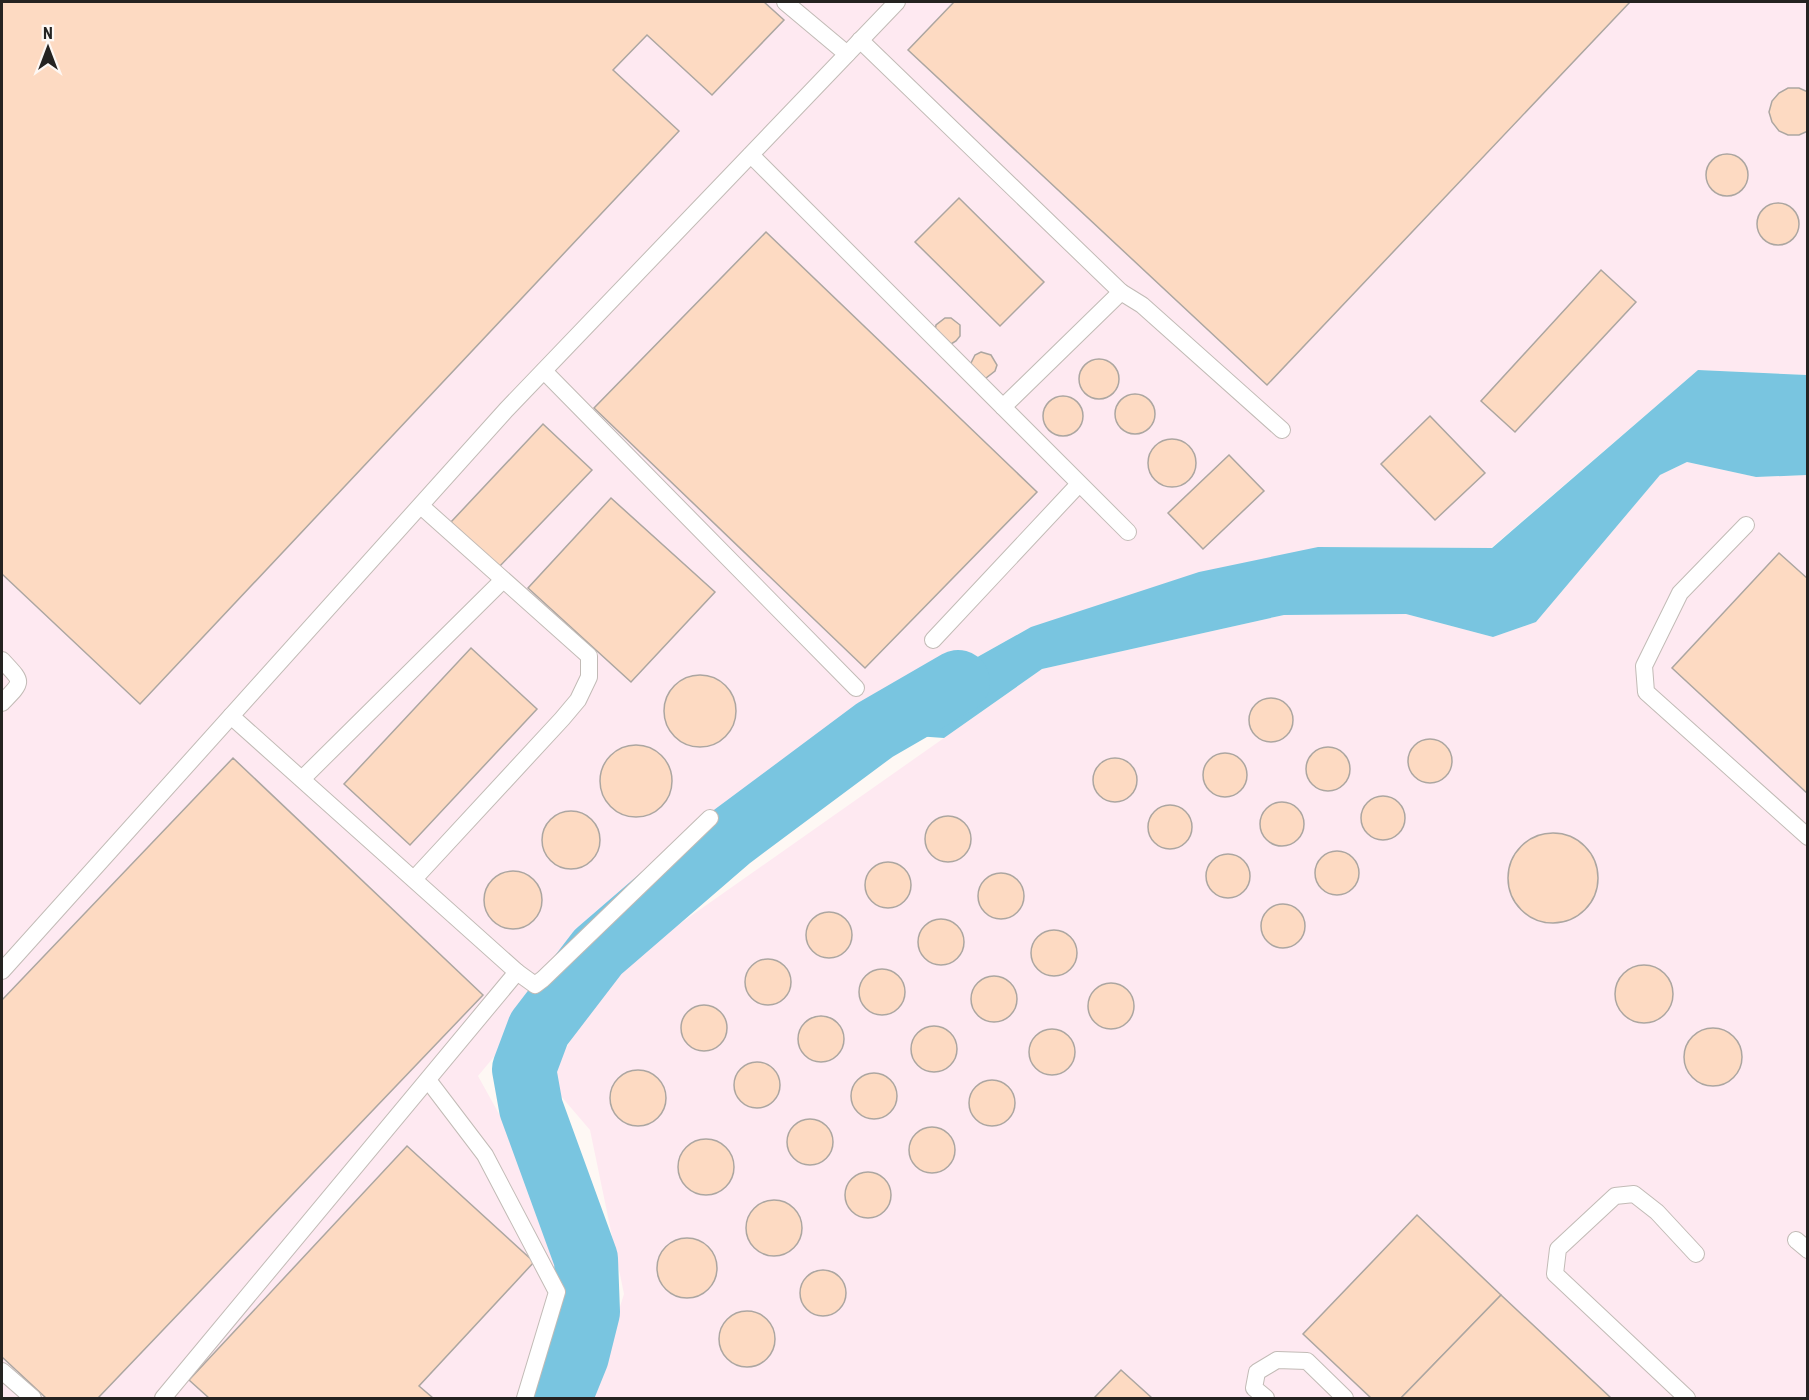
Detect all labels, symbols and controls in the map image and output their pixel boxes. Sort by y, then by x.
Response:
north arrow [18,18,78,78]
text: N [43,24,53,43]

